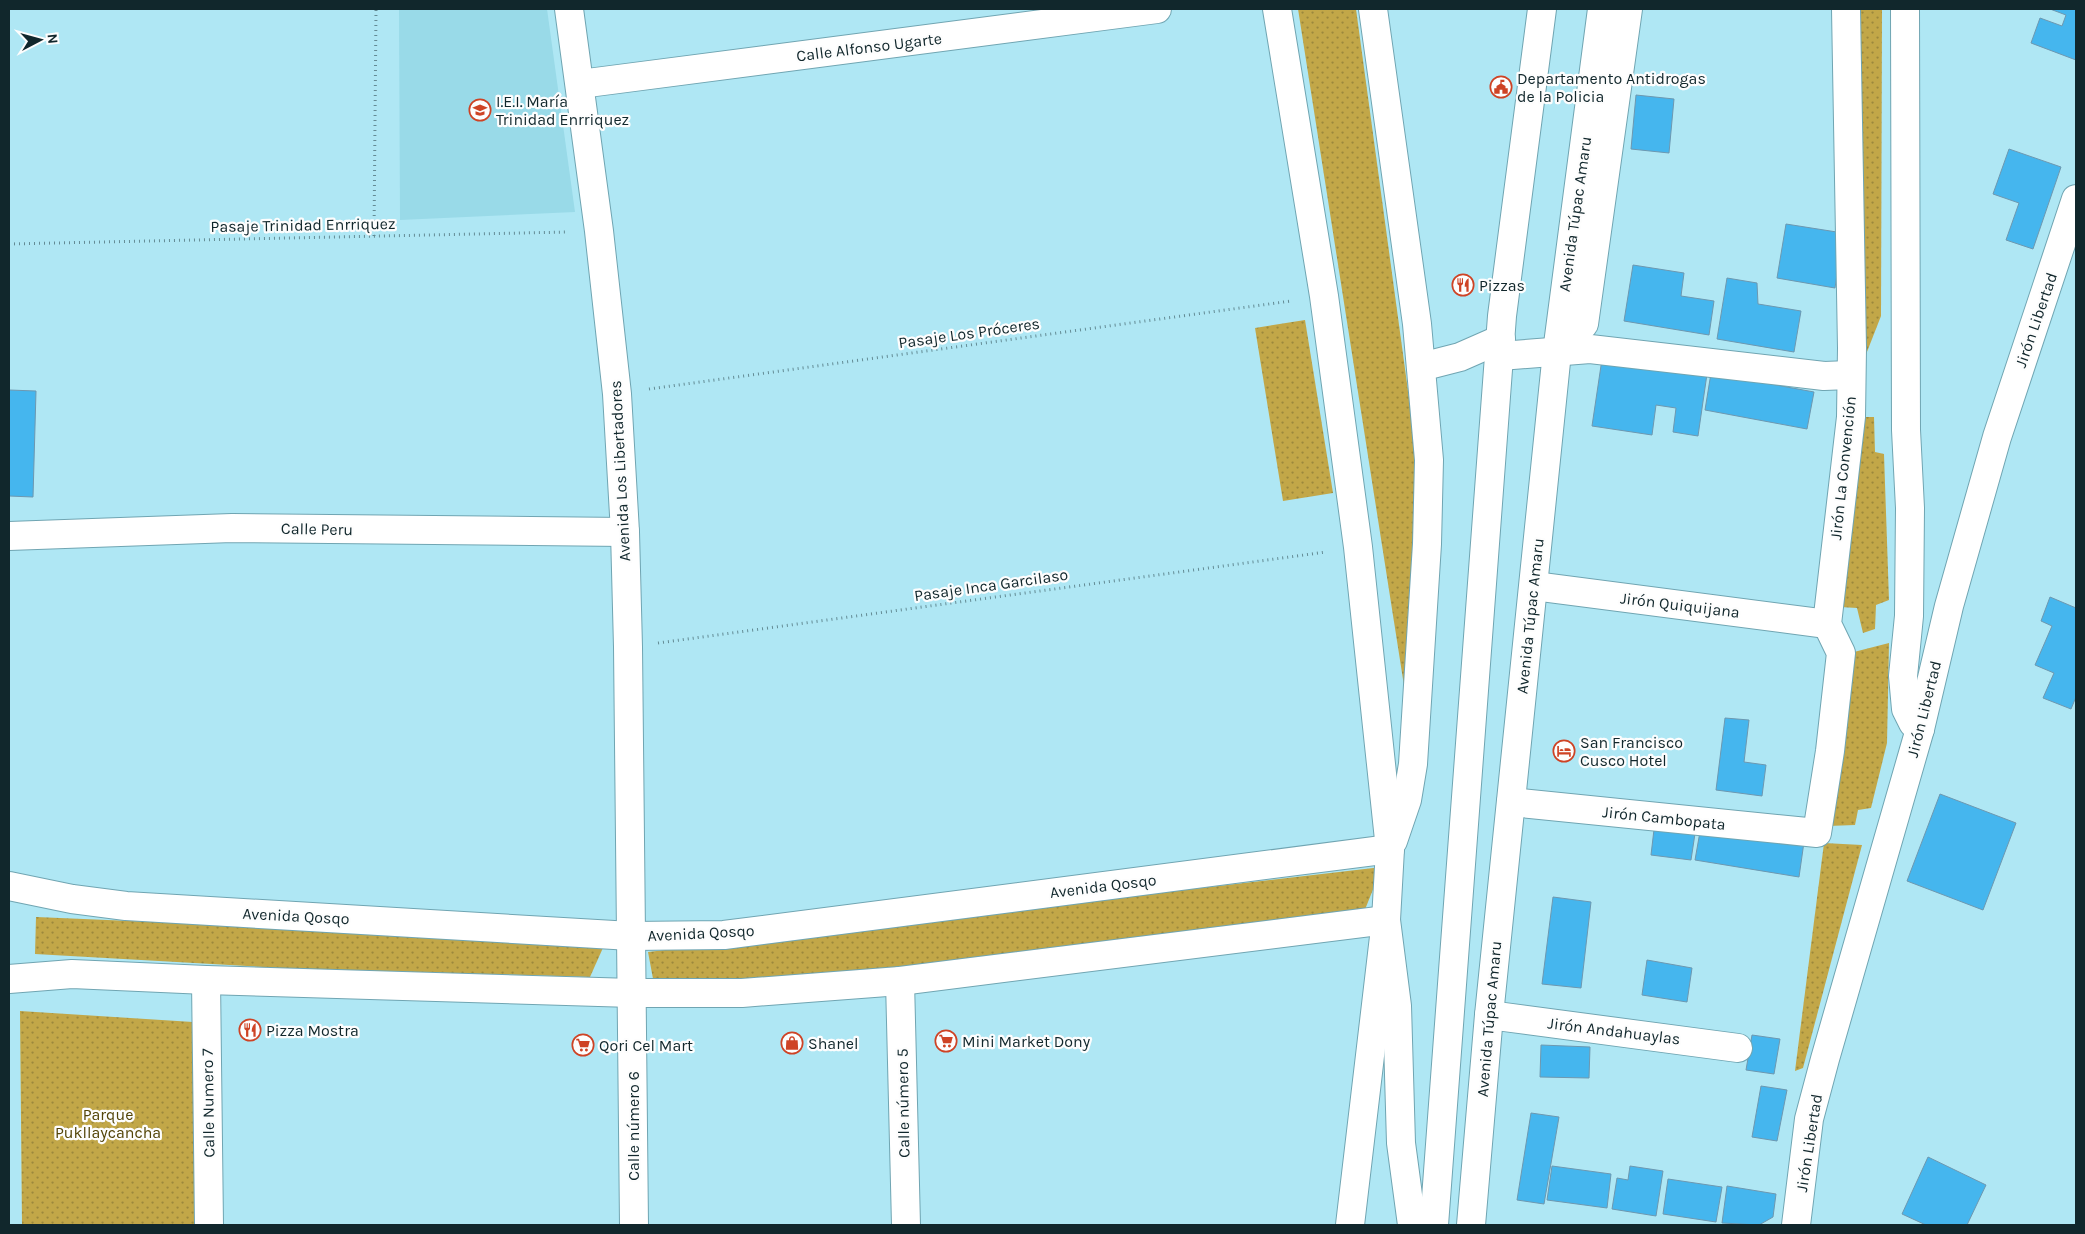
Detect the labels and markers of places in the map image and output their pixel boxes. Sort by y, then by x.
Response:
place label: Departamento Antidrogas de la Policia [1517,69,1706,106]
public building icon: Departamento Antidrogas de la Policia [1489,75,1513,99]
place label: I.E.I. María Trinidad Enrriquez [496,92,629,129]
school or university icon: I.E.I. María Trinidad Enrriquez [468,98,492,122]
restaurant icon: Pizzas [1451,273,1475,297]
place label: Pizzas [1479,276,1525,295]
place label: San Francisco Cusco Hotel [1580,733,1683,770]
hotel icon: San Francisco Cusco Hotel [1552,739,1576,763]
restaurant icon: Pizza Mostra [238,1018,262,1042]
place label: Pizza Mostra [266,1021,359,1040]
supermarket icon: Mini Market Dony [934,1029,958,1053]
shop icon: Shanel [780,1031,804,1055]
place label: Mini Market Dony [962,1032,1091,1051]
supermarket icon: Qori Cel Mart [571,1033,595,1057]
place label: Shanel [808,1034,859,1053]
place label: Qori Cel Mart [599,1036,693,1055]

